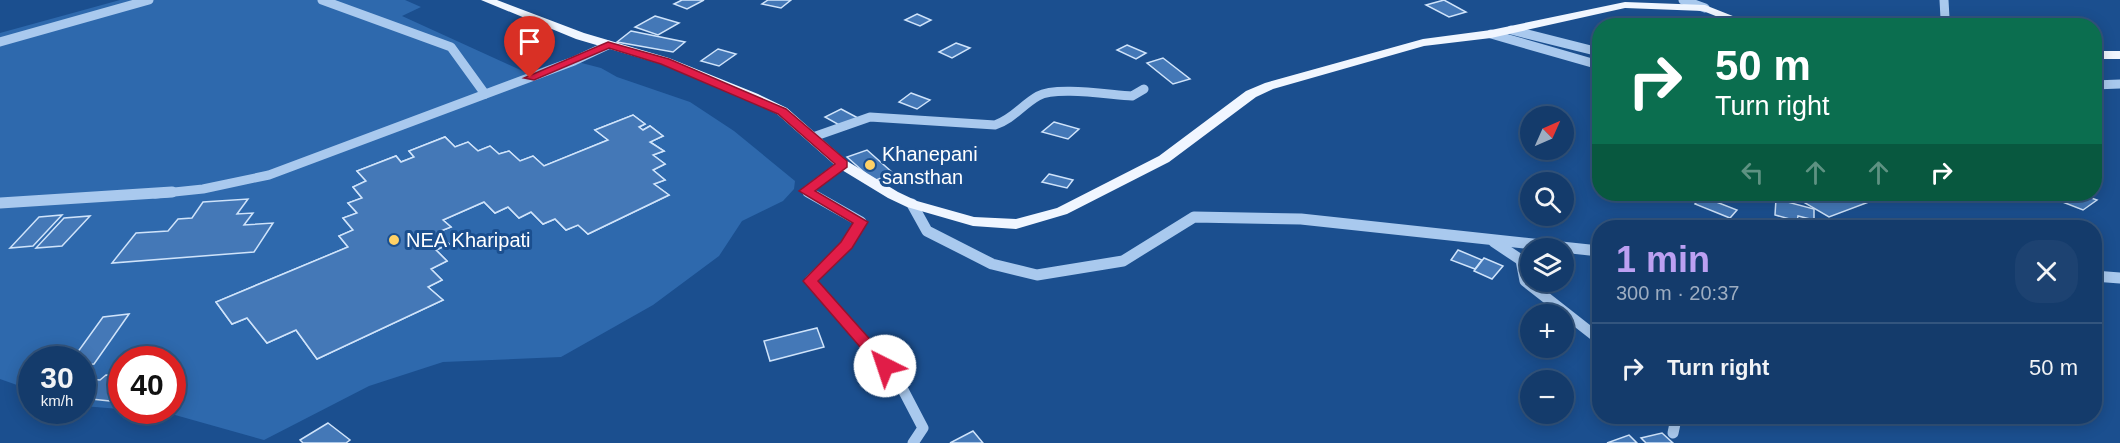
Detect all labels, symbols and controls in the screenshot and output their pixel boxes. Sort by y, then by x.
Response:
pin [504,16,555,78]
icon: arrive [513,25,546,58]
icon: right [1616,42,1694,120]
text: 50 m [1715,42,1811,89]
text: Turn right [1715,91,1830,121]
north arrow [1520,106,1574,160]
map controls [1520,106,1574,424]
place label: Khanepani sansthan [882,143,978,188]
icon: left [1736,156,1769,189]
icon: ahead [1799,156,1832,189]
icon: ahead [1862,156,1895,189]
icon: right [1925,156,1958,189]
marker: Khanepani sansthan [863,158,877,172]
button: search [1520,172,1574,226]
place label: NEA Kharipati [406,229,531,251]
marker: NEA Kharipati [387,233,401,247]
button: layers [1520,238,1574,292]
text: 1 min [1616,239,1710,280]
button: close [2015,240,2078,303]
text: 300 m · 20:37 [1616,282,1739,304]
button: + [1520,304,1574,358]
position arrow [853,334,917,398]
speed limit sign: 40 [108,346,186,424]
icon: right [1616,352,1649,385]
text: Turn right [1667,355,1769,380]
text: 50 m [2029,355,2078,380]
text: 30 [40,361,74,394]
button: − [1520,370,1574,424]
text: km/h [41,392,73,409]

